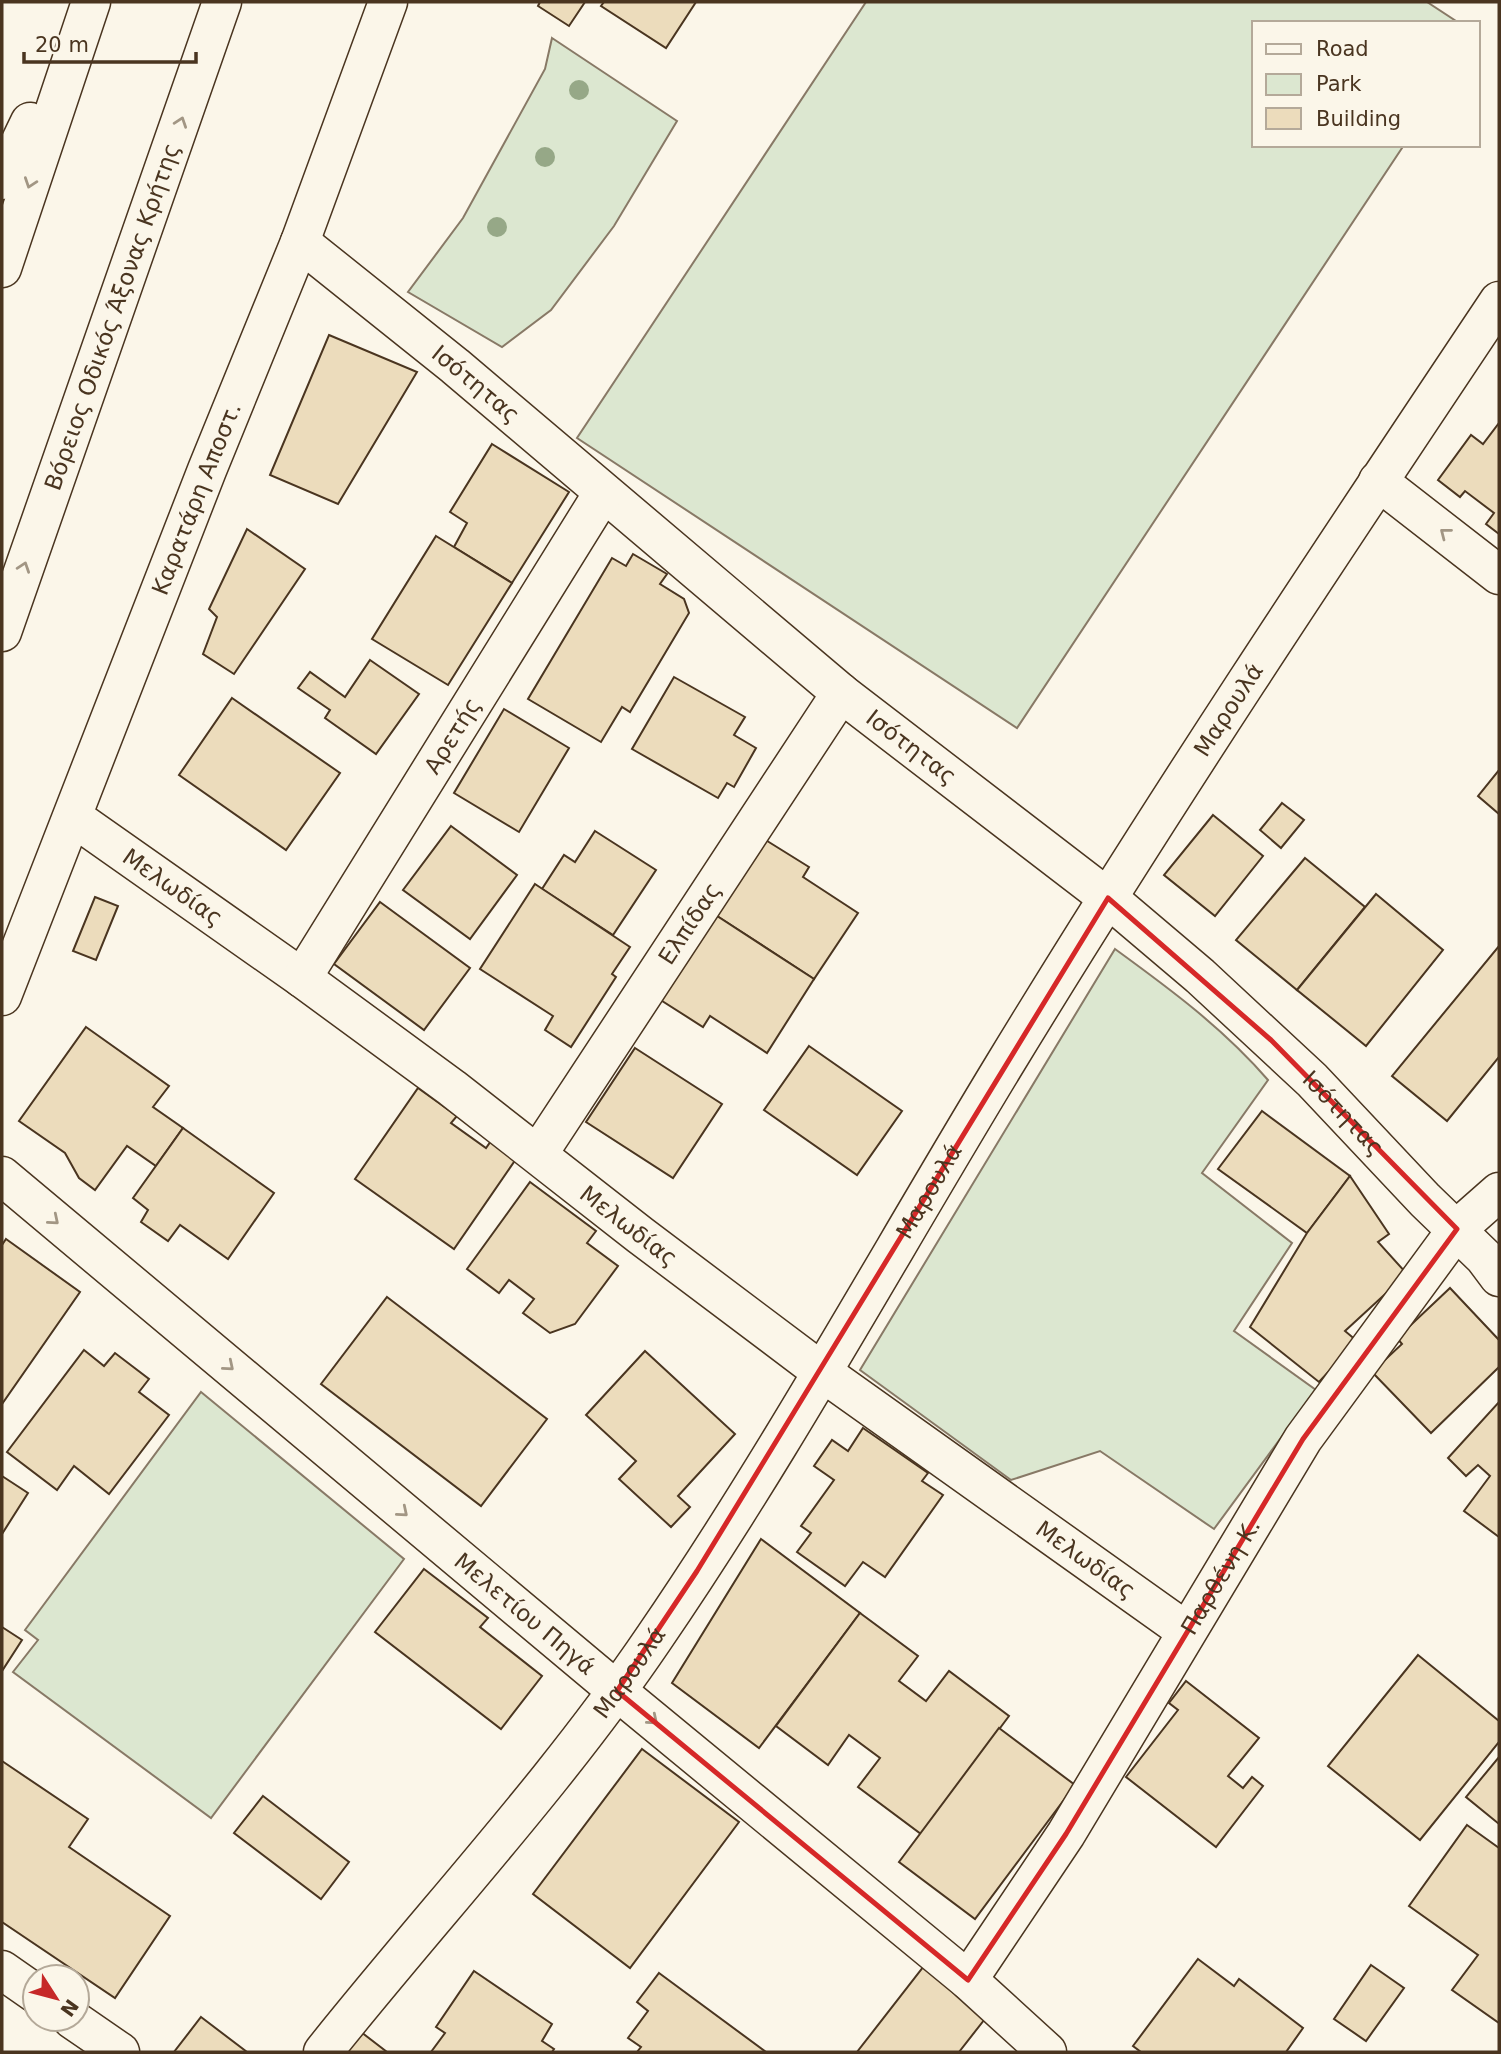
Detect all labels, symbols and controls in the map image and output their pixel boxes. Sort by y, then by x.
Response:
scale bar [24,21,196,65]
legend [1252,21,1480,147]
text: 20 m [35,33,89,57]
text: Road [1316,37,1369,61]
text: Park [1316,72,1362,96]
text: Building [1316,107,1401,131]
one-way arrow [173,116,187,128]
street label: Βόρειος Οδικός Άξονας Κρήτης [40,140,185,494]
one-way arrow [24,177,39,189]
street label: Ισότητας [427,340,525,428]
street label: Καρατάρη Αποστ. [147,398,246,599]
one-way arrow [1440,528,1453,541]
one-way arrow [16,562,30,574]
street label: Μαρουλά [1189,658,1268,761]
street label: Αρετής [419,693,486,779]
street label: Ισότητας [861,704,961,790]
street label: Μελωδίας [118,843,228,931]
street label: Ελπίδας [653,878,726,969]
street label: Ισότητας [1298,1065,1389,1161]
street label: Μαρουλά [891,1139,967,1243]
street label: Μελωδίας [575,1180,682,1271]
one-way arrow [46,1212,59,1224]
one-way arrow [220,1358,233,1370]
one-way arrow [395,1504,408,1516]
street label: Παρθένη Κ. [1176,1514,1265,1639]
street label: Μελωδίας [1031,1515,1140,1604]
street label: Μελετίου Πηγά [449,1548,600,1680]
street label: Μαρουλά [588,1622,671,1723]
one-way arrow [646,1712,658,1725]
north arrow [21,1963,91,2033]
text: N [56,1995,83,2021]

